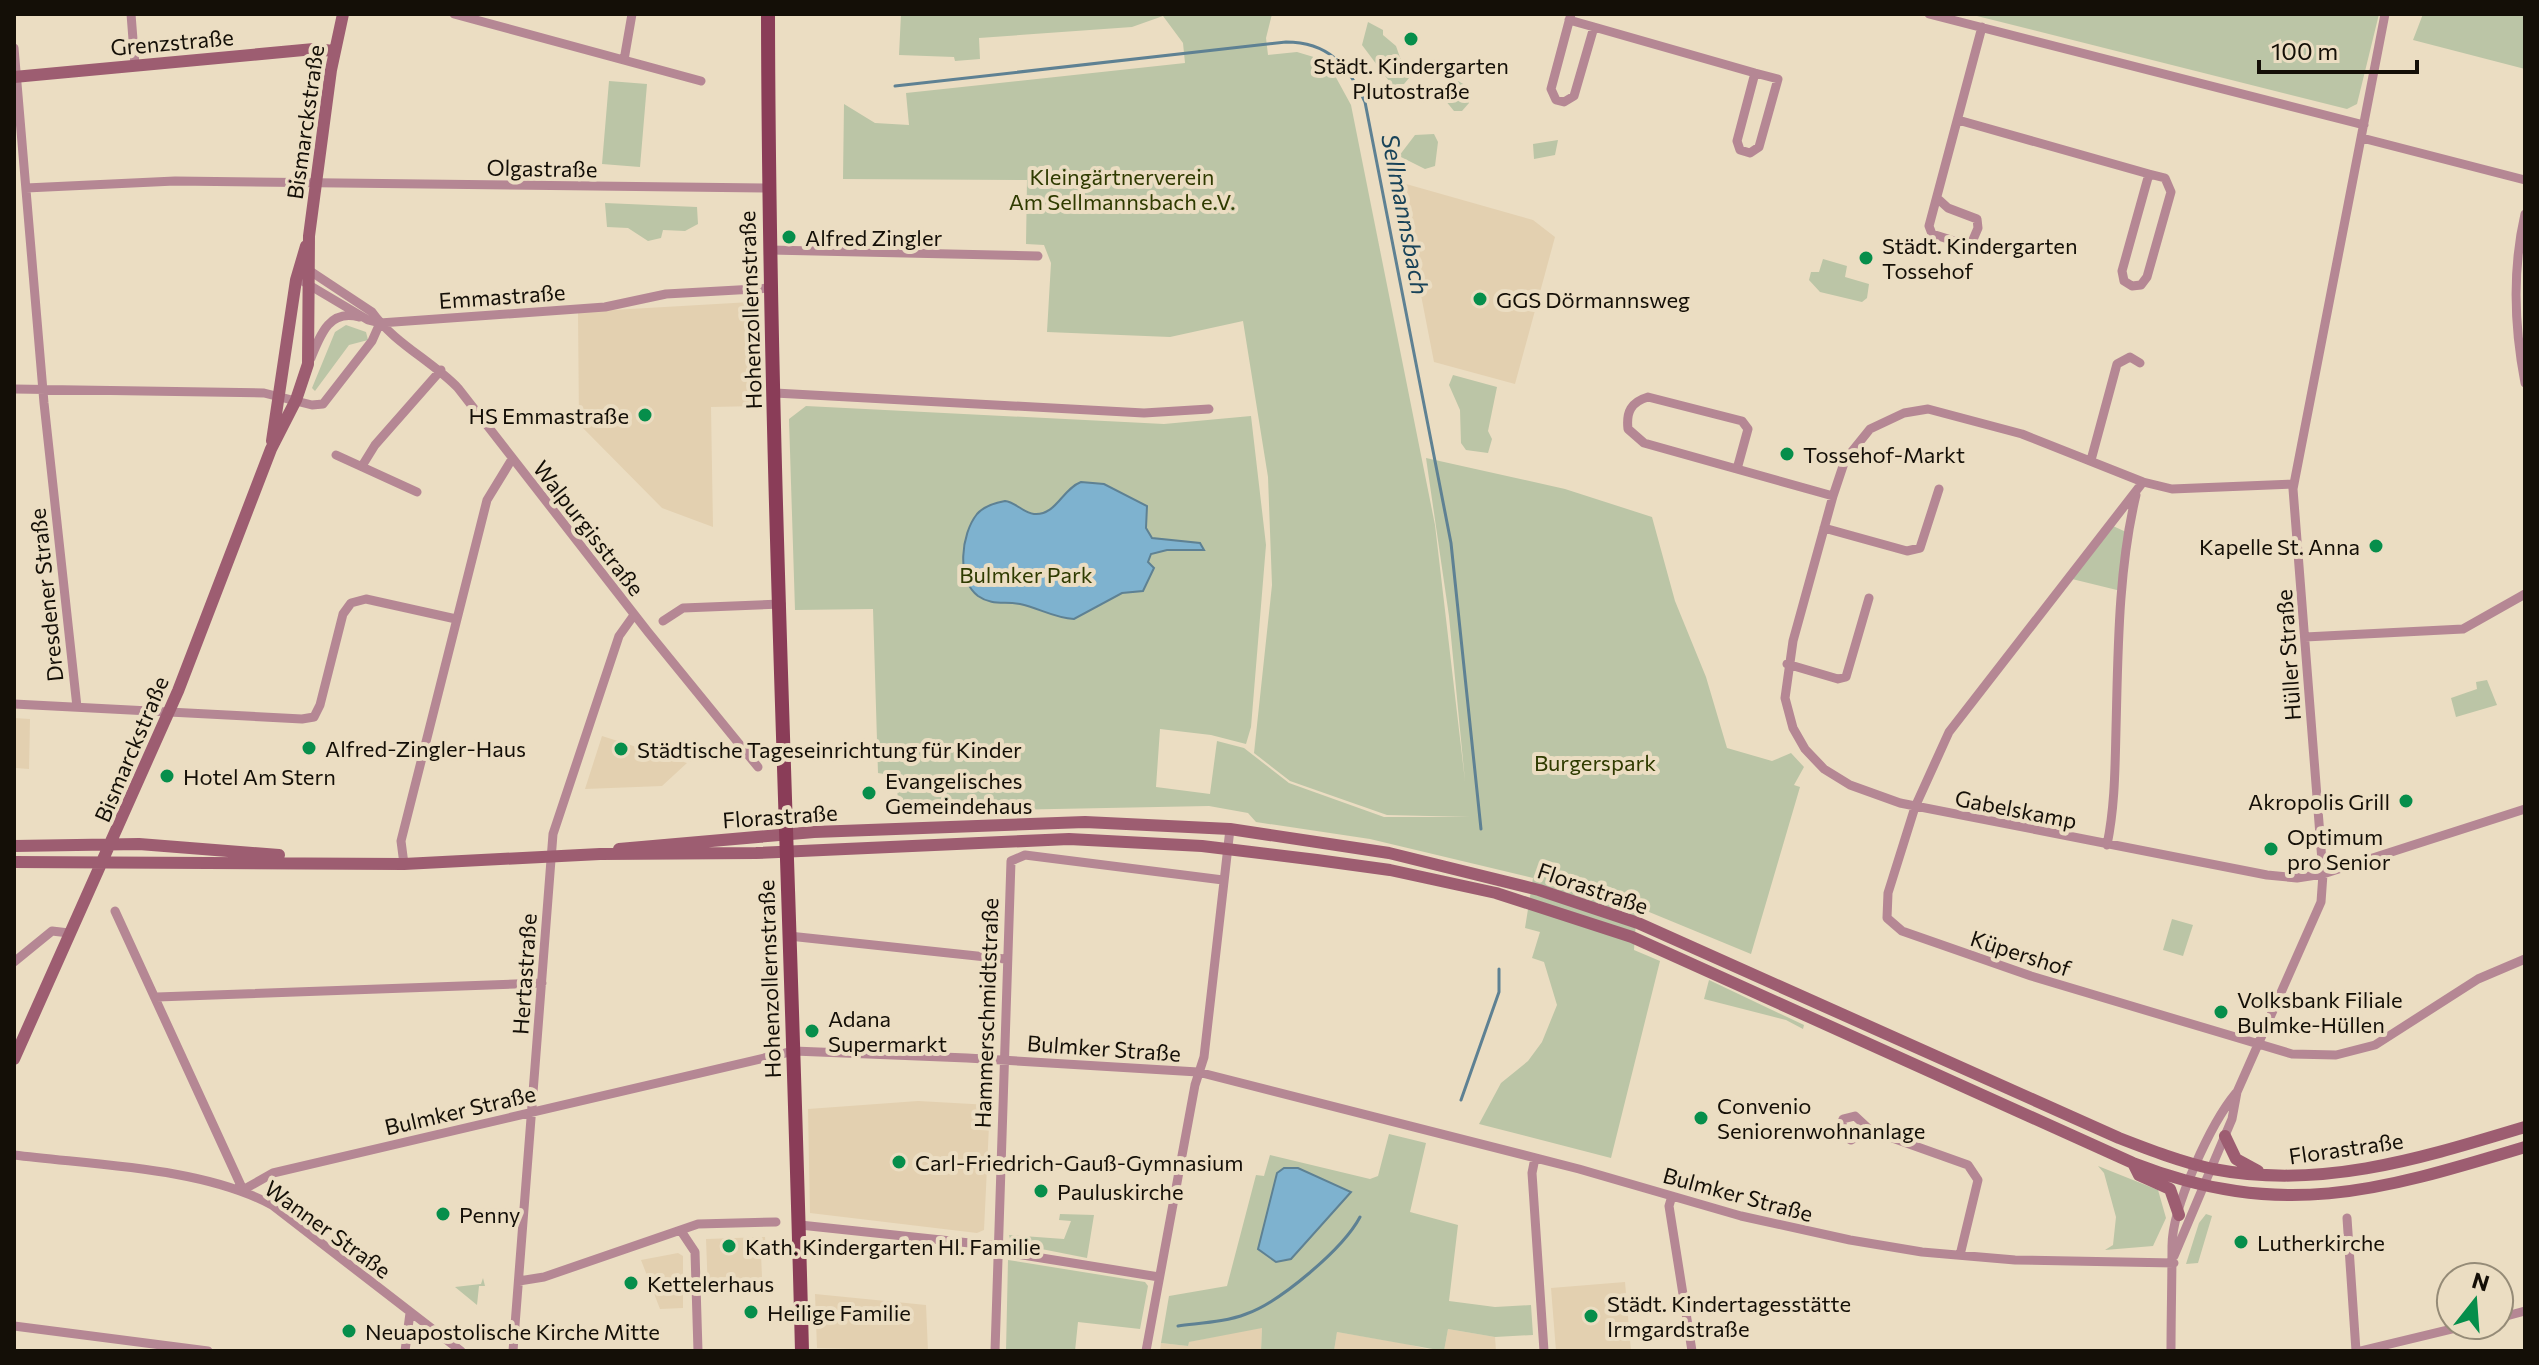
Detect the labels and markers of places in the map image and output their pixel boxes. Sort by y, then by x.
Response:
marker: Städt. Kindergarten Plutostraße [1402,30,1420,48]
place label: Städt. Kindergarten Plutostraße [1313,52,1509,104]
place label: Alfred Zingler [805,224,943,251]
marker: Alfred Zingler [780,228,798,246]
place label: Städt. Kindergarten Tossehof [1882,232,2078,284]
marker: Städt. Kindergarten Tossehof [1857,249,1875,267]
place label: GGS Dörmannsweg [1496,286,1690,313]
marker: GGS Dörmannsweg [1471,290,1489,308]
place label: HS Emmastraße [468,402,629,429]
marker: HS Emmastraße [636,406,654,424]
place label: Tossehof-Markt [1803,441,1965,468]
marker: Tossehof-Markt [1778,445,1796,463]
place label: Kapelle St. Anna [2199,533,2360,560]
marker: Kapelle St. Anna [2367,537,2385,555]
place label: Alfred-Zingler-Haus [325,735,526,762]
place label: Städtische Tageseinrichtung für Kinder [637,736,1022,763]
marker: Alfred-Zingler-Haus [300,739,318,757]
marker: Städtische Tageseinrichtung für Kinder [612,740,630,758]
place label: Hotel Am Stern [183,763,336,790]
marker: Hotel Am Stern [158,767,176,785]
place label: Evangelisches Gemeindehaus [885,767,1033,819]
marker: Evangelisches Gemeindehaus [860,784,878,802]
place label: Akropolis Grill [2248,788,2390,815]
marker: Akropolis Grill [2397,792,2415,810]
place label: Optimum pro Senior [2287,823,2391,875]
marker: Optimum pro Senior [2262,840,2280,858]
place label: Volksbank Filiale Bulmke-Hüllen [2237,986,2403,1038]
marker: Volksbank Filiale Bulmke-Hüllen [2212,1003,2230,1021]
place label: Adana Supermarkt [828,1005,947,1057]
marker: Adana Supermarkt [803,1022,821,1040]
place label: Convenio Seniorenwohnanlage [1717,1092,1925,1144]
marker: Convenio Seniorenwohnanlage [1692,1109,1710,1127]
place label: Carl-Friedrich-Gauß-Gymnasium [915,1149,1244,1176]
marker: Carl-Friedrich-Gauß-Gymnasium [890,1153,908,1171]
place label: Pauluskirche [1057,1178,1184,1205]
marker: Pauluskirche [1032,1182,1050,1200]
place label: Penny [459,1201,520,1228]
marker: Penny [434,1205,452,1223]
place label: Lutherkirche [2257,1229,2385,1256]
place label: Kath. Kindergarten Hl. Familie [745,1233,1041,1260]
marker: Lutherkirche [2232,1233,2250,1251]
marker: Kath. Kindergarten Hl. Familie [720,1237,738,1255]
place label: Kettelerhaus [647,1270,774,1297]
marker: Kettelerhaus [622,1274,640,1292]
place label: Städt. Kindertagesstätte Irmgardstraße [1607,1290,1851,1342]
place label: Heilige Familie [767,1299,911,1326]
marker: Heilige Familie [742,1303,760,1321]
marker: Städt. Kindertagesstätte Irmgardstraße [1582,1307,1600,1325]
place label: Neuapostolische Kirche Mitte [365,1318,660,1345]
marker: Neuapostolische Kirche Mitte [340,1322,358,1340]

